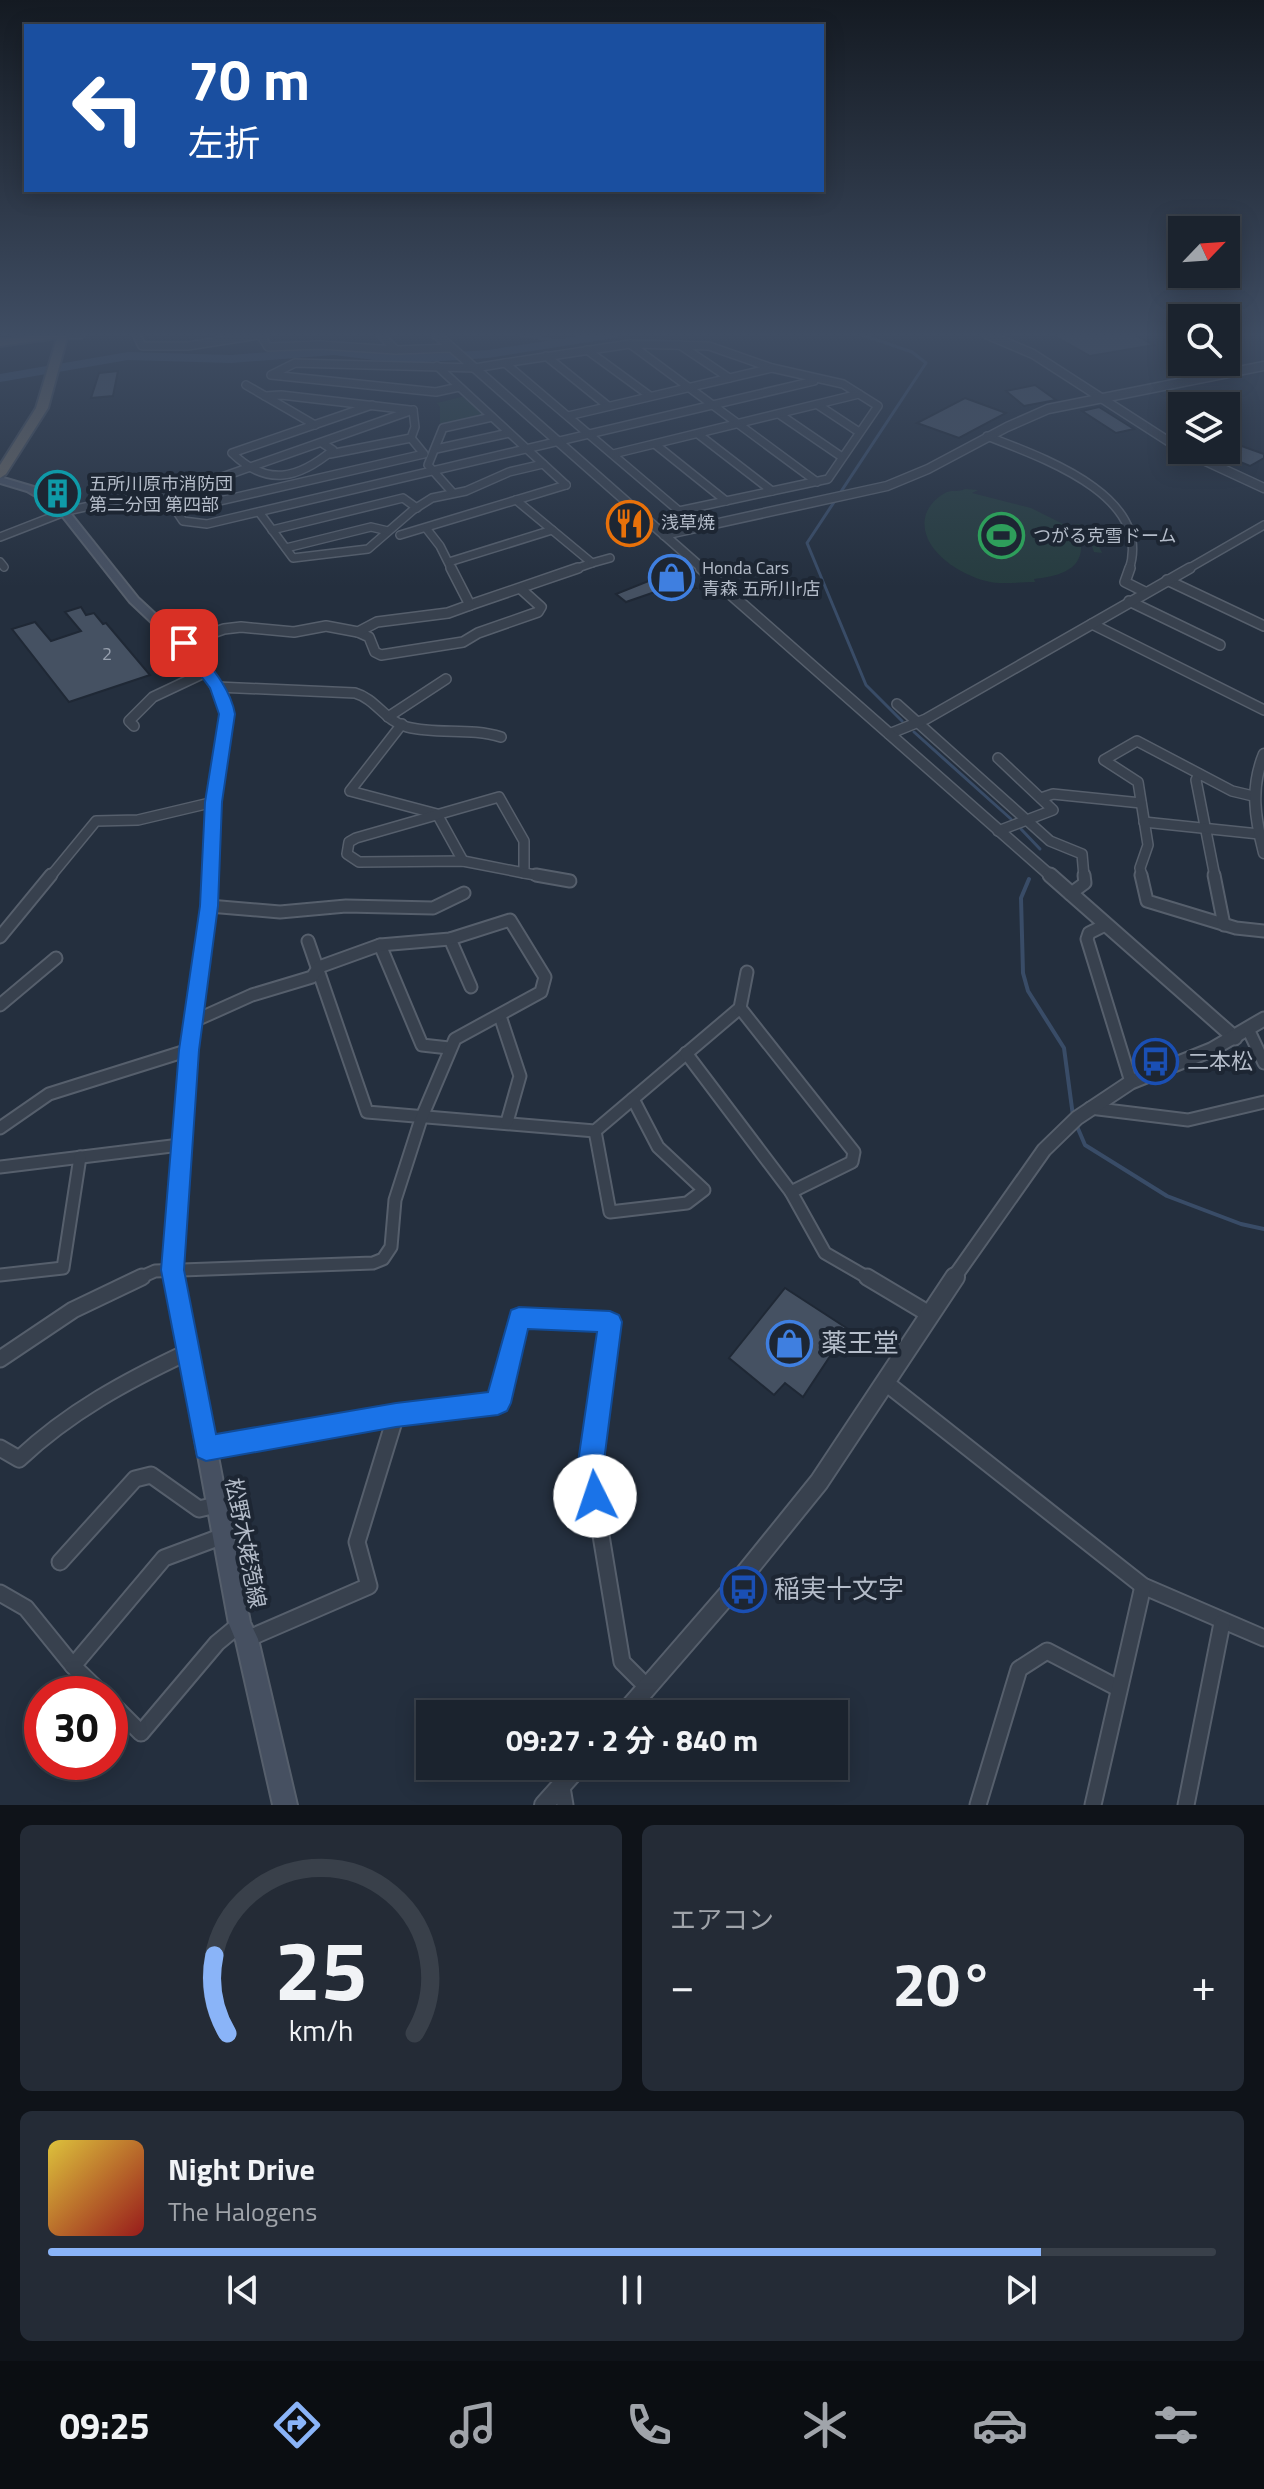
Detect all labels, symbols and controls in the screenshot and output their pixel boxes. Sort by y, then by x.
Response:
text: 70 m [188,37,310,122]
icon: left [56,56,160,160]
text: 左折 [188,115,260,170]
north arrow [1168,216,1240,288]
map controls [1168,216,1240,464]
button: search [1168,304,1240,376]
button: layers [1168,392,1240,464]
building icon: 五所川原市消防団 第二分団 第四部 [34,470,82,518]
place label: 五所川原市消防団 第二分団 第四部 [89,470,233,518]
restaurant icon: 浅草焼 [606,499,654,547]
place label: 浅草焼 [661,509,715,536]
sports icon: つがる克雪ドーム [978,512,1026,560]
place label: つがる克雪ドーム [1033,522,1176,549]
shop icon: Honda Cars 青森 五所川r店 [647,554,695,602]
place label: Honda Cars 青森 五所川r店 [702,554,820,602]
pin [150,609,218,677]
icon: arrive [162,621,206,665]
house number: 2 [102,640,112,667]
bus stop icon: 二本松 [1132,1037,1180,1085]
place label: 二本松 [1187,1044,1253,1078]
shop icon: 薬王堂 [766,1319,814,1367]
place label: 薬王堂 [821,1323,899,1362]
position arrow [553,1454,637,1538]
street label: 松野木姥萢線 [217,1475,275,1611]
bus stop icon: 稲実十文字 [719,1565,767,1613]
place label: 稲実十文字 [774,1569,904,1608]
speed limit sign: 30 [24,1676,128,1780]
text: 09:27 · 2 分 · 840 m [506,1717,758,1763]
text: エアコン [670,1900,774,1939]
text: 25 [274,1906,368,2032]
text: 20° [893,1938,993,2029]
text: − [670,1951,695,2018]
text: + [1191,1951,1216,2018]
text: km/h [289,2009,353,2052]
text: Night Drive [168,2146,315,2192]
text: The Halogens [168,2192,317,2231]
icon: previous [221,2268,265,2312]
icon: pause [610,2268,654,2312]
icon: next [999,2268,1043,2312]
icon: directions [269,2397,325,2453]
icon: music [445,2397,501,2453]
icon: phone [621,2397,677,2453]
icon: climate [797,2397,853,2453]
icon: car [972,2397,1028,2453]
icon: filters [1148,2397,1204,2453]
text: 09:25 [60,2398,150,2453]

